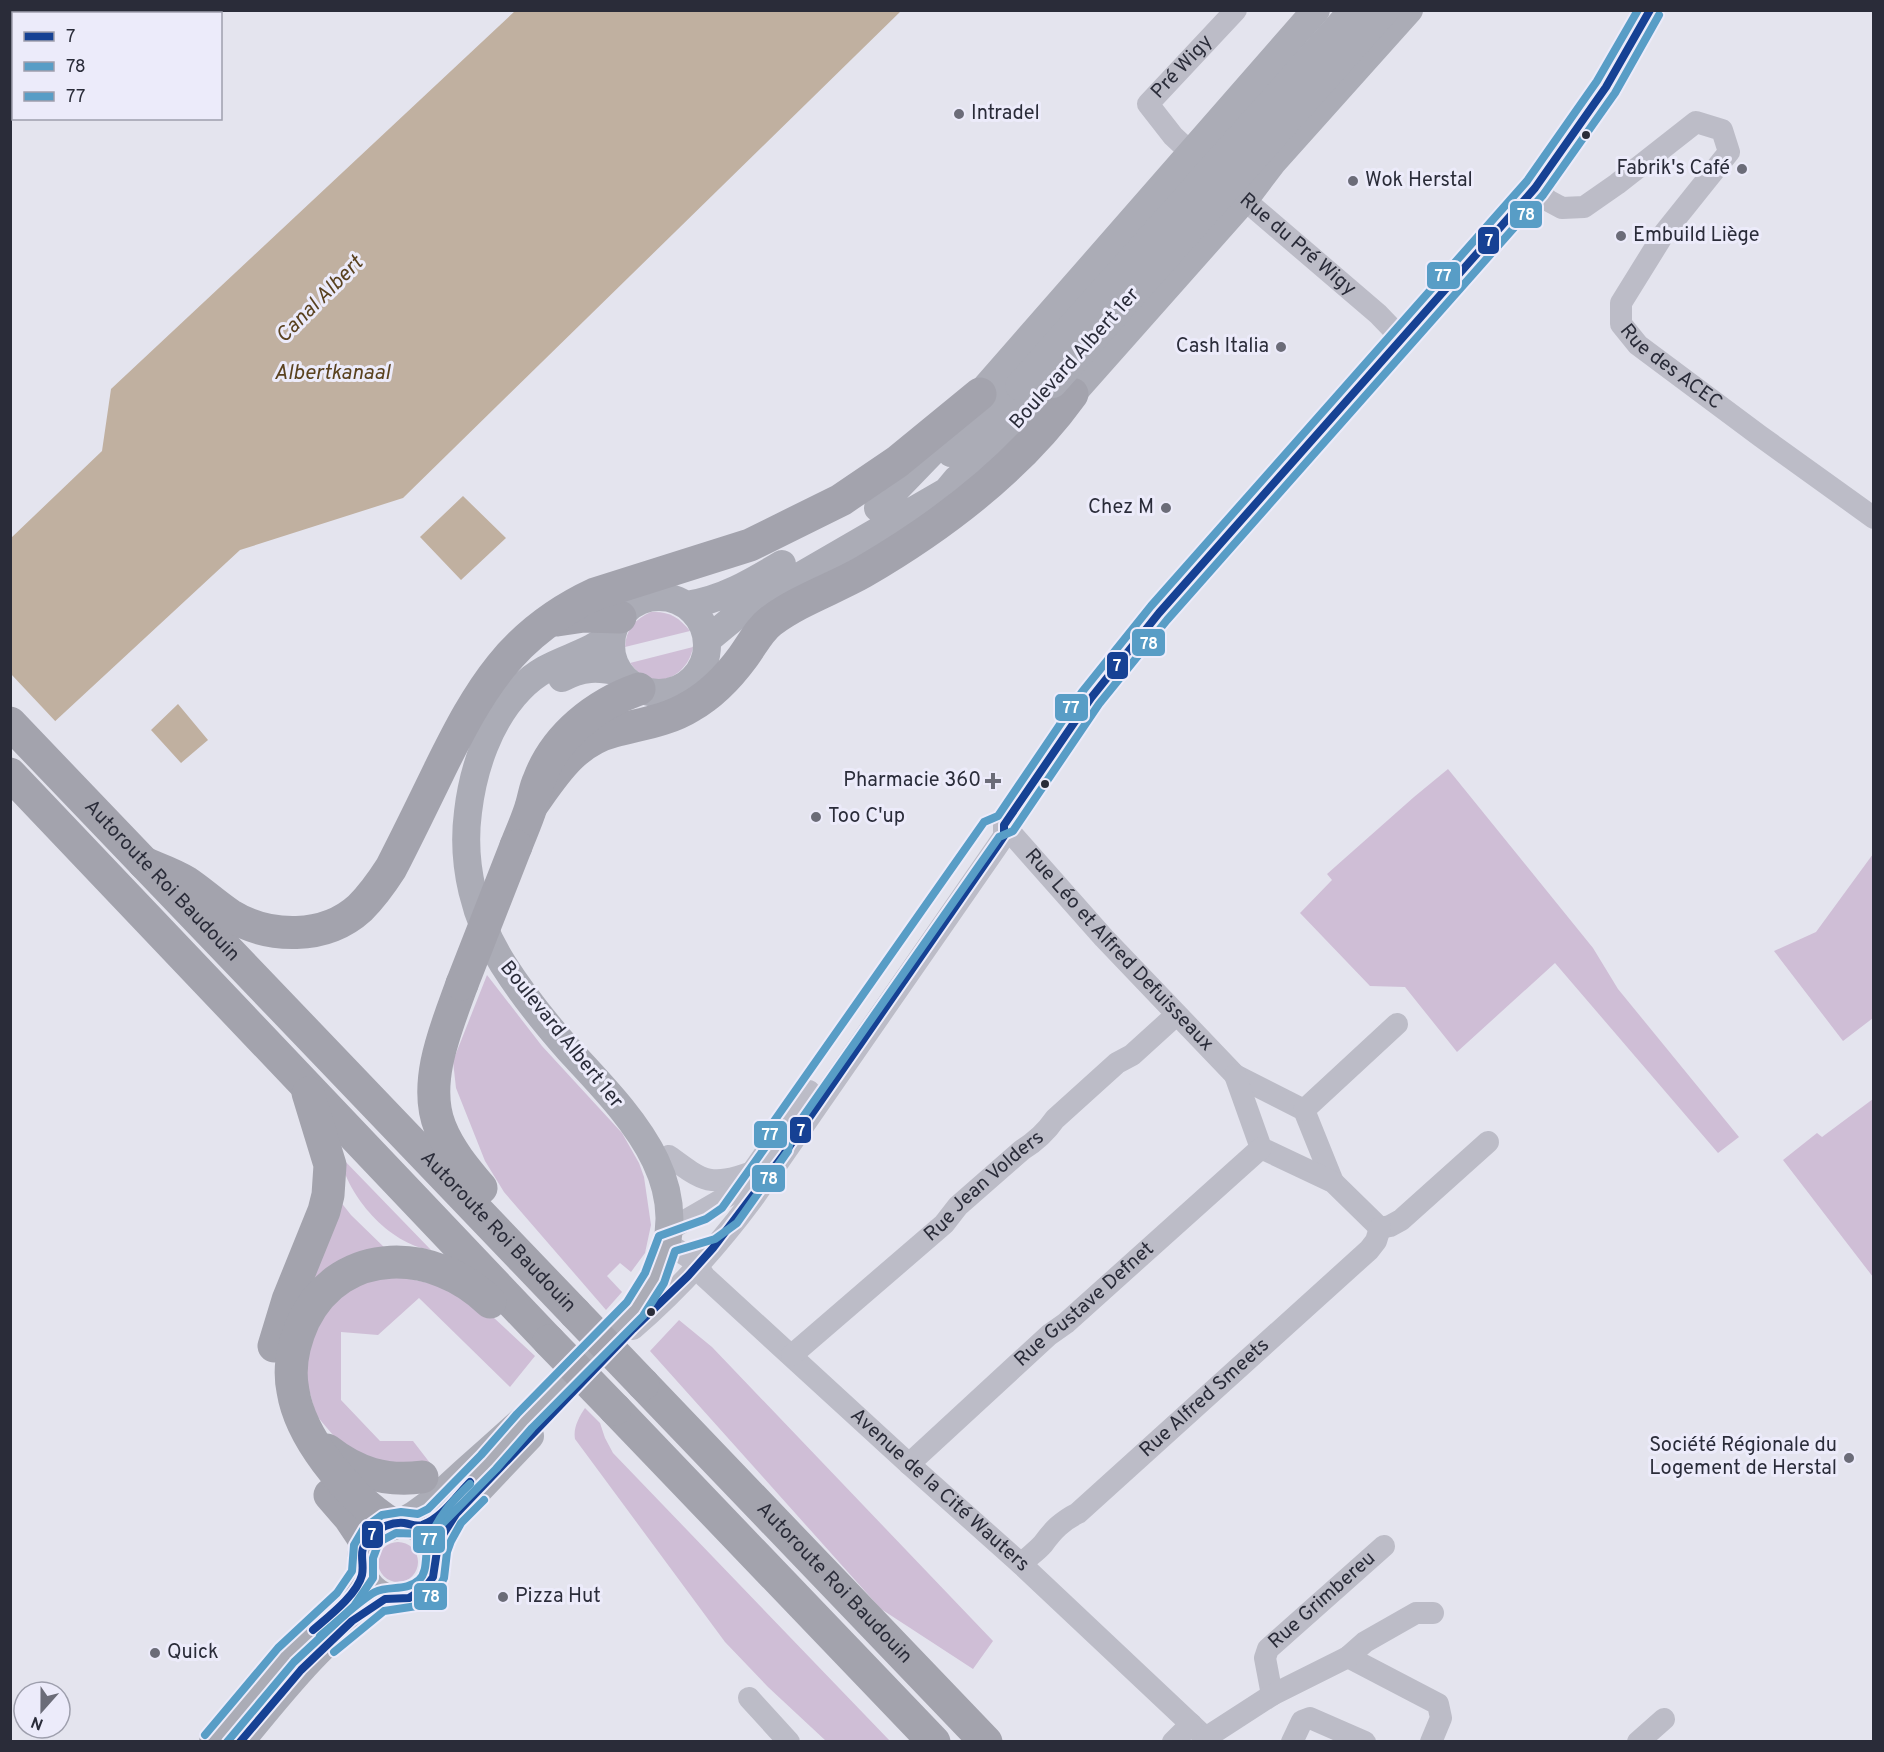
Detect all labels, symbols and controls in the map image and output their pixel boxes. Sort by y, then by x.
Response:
legend [12,12,222,120]
text: 7 [66,26,75,49]
street label: Pré Wigy [1146,30,1219,105]
text: 78 [66,56,86,79]
text: 77 [66,86,85,109]
place label: Intradel [971,101,1040,127]
marker: Intradel [952,107,966,121]
unlabelled marker [1580,129,1592,141]
place label: Fabrik's Café [1617,156,1730,182]
marker: Fabrik's Café [1735,162,1749,176]
place label: Wok Herstal [1365,168,1473,194]
marker: Wok Herstal [1346,174,1360,188]
street label: Rue du Pré Wigy [1233,188,1361,302]
line badge: 78 [1509,200,1543,229]
text: 78 [1517,206,1535,226]
place label: Embuild Liège [1633,223,1760,249]
line badge: 7 [1477,226,1500,255]
marker: Embuild Liège [1614,229,1628,243]
text: 7 [1485,232,1493,252]
water label: Canal Albert [271,250,370,349]
line badge: 77 [1426,261,1461,290]
text: 77 [1434,267,1452,287]
street label: Boulevard Albert 1er [1004,282,1146,435]
street label: Rue des ACEC [1613,319,1727,416]
place label: Cash Italia [1176,334,1269,360]
marker: Cash Italia [1274,340,1288,354]
water label: Albertkanaal [274,360,392,387]
place label: Chez M [1088,495,1154,521]
marker: Chez M [1159,501,1173,515]
line badge: 78 [1131,628,1166,657]
text: 78 [1140,635,1158,655]
line badge: 7 [1106,651,1129,680]
text: 7 [1113,657,1121,677]
line badge: 77 [1054,693,1089,722]
text: 77 [1062,699,1080,719]
place label: Pharmacie 360 [843,768,981,794]
marker: Pharmacie 360 [986,774,1000,788]
unlabelled marker [1039,778,1051,790]
street label: Autoroute Roi Baudouin [78,795,245,968]
place label: Too C'up [828,804,905,830]
marker: Too C'up [809,810,823,824]
street label: Rue Léo et Alfred Defuisseaux [1018,844,1219,1057]
street label: Boulevard Albert 1er [494,956,629,1114]
line badge: 7 [789,1116,812,1144]
line badge: 77 [753,1120,788,1149]
text: 7 [797,1122,805,1142]
street label: Rue Jean Volders [919,1125,1050,1248]
text: 77 [761,1126,779,1146]
street label: Autoroute Roi Baudouin [414,1146,581,1319]
line badge: 78 [751,1164,786,1193]
text: 78 [760,1170,778,1190]
street label: Rue Gustave Defnet [1009,1237,1160,1373]
unlabelled marker [645,1306,657,1318]
street label: Rue Alfred Smeets [1134,1333,1275,1464]
street label: Avenue de la Cité Wauters [844,1403,1035,1578]
place label: Société Régionale du Logement de Herstal [1649,1433,1837,1482]
marker: Société Régionale du Logement de Herstal [1842,1451,1856,1465]
street label: Autoroute Roi Baudouin [750,1497,918,1670]
line badge: 7 [361,1520,384,1549]
line badge: 77 [412,1525,446,1554]
text: 7 [368,1526,376,1546]
text: 77 [420,1531,438,1551]
street label: Rue Grimbereu [1263,1546,1382,1655]
line badge: 78 [413,1582,448,1611]
place label: Pizza Hut [515,1584,601,1610]
text: 78 [422,1588,440,1608]
marker: Pizza Hut [496,1590,510,1604]
place label: Quick [167,1640,219,1666]
marker: Quick [148,1646,162,1660]
north arrow [12,1680,72,1740]
text: N [28,1711,46,1734]

